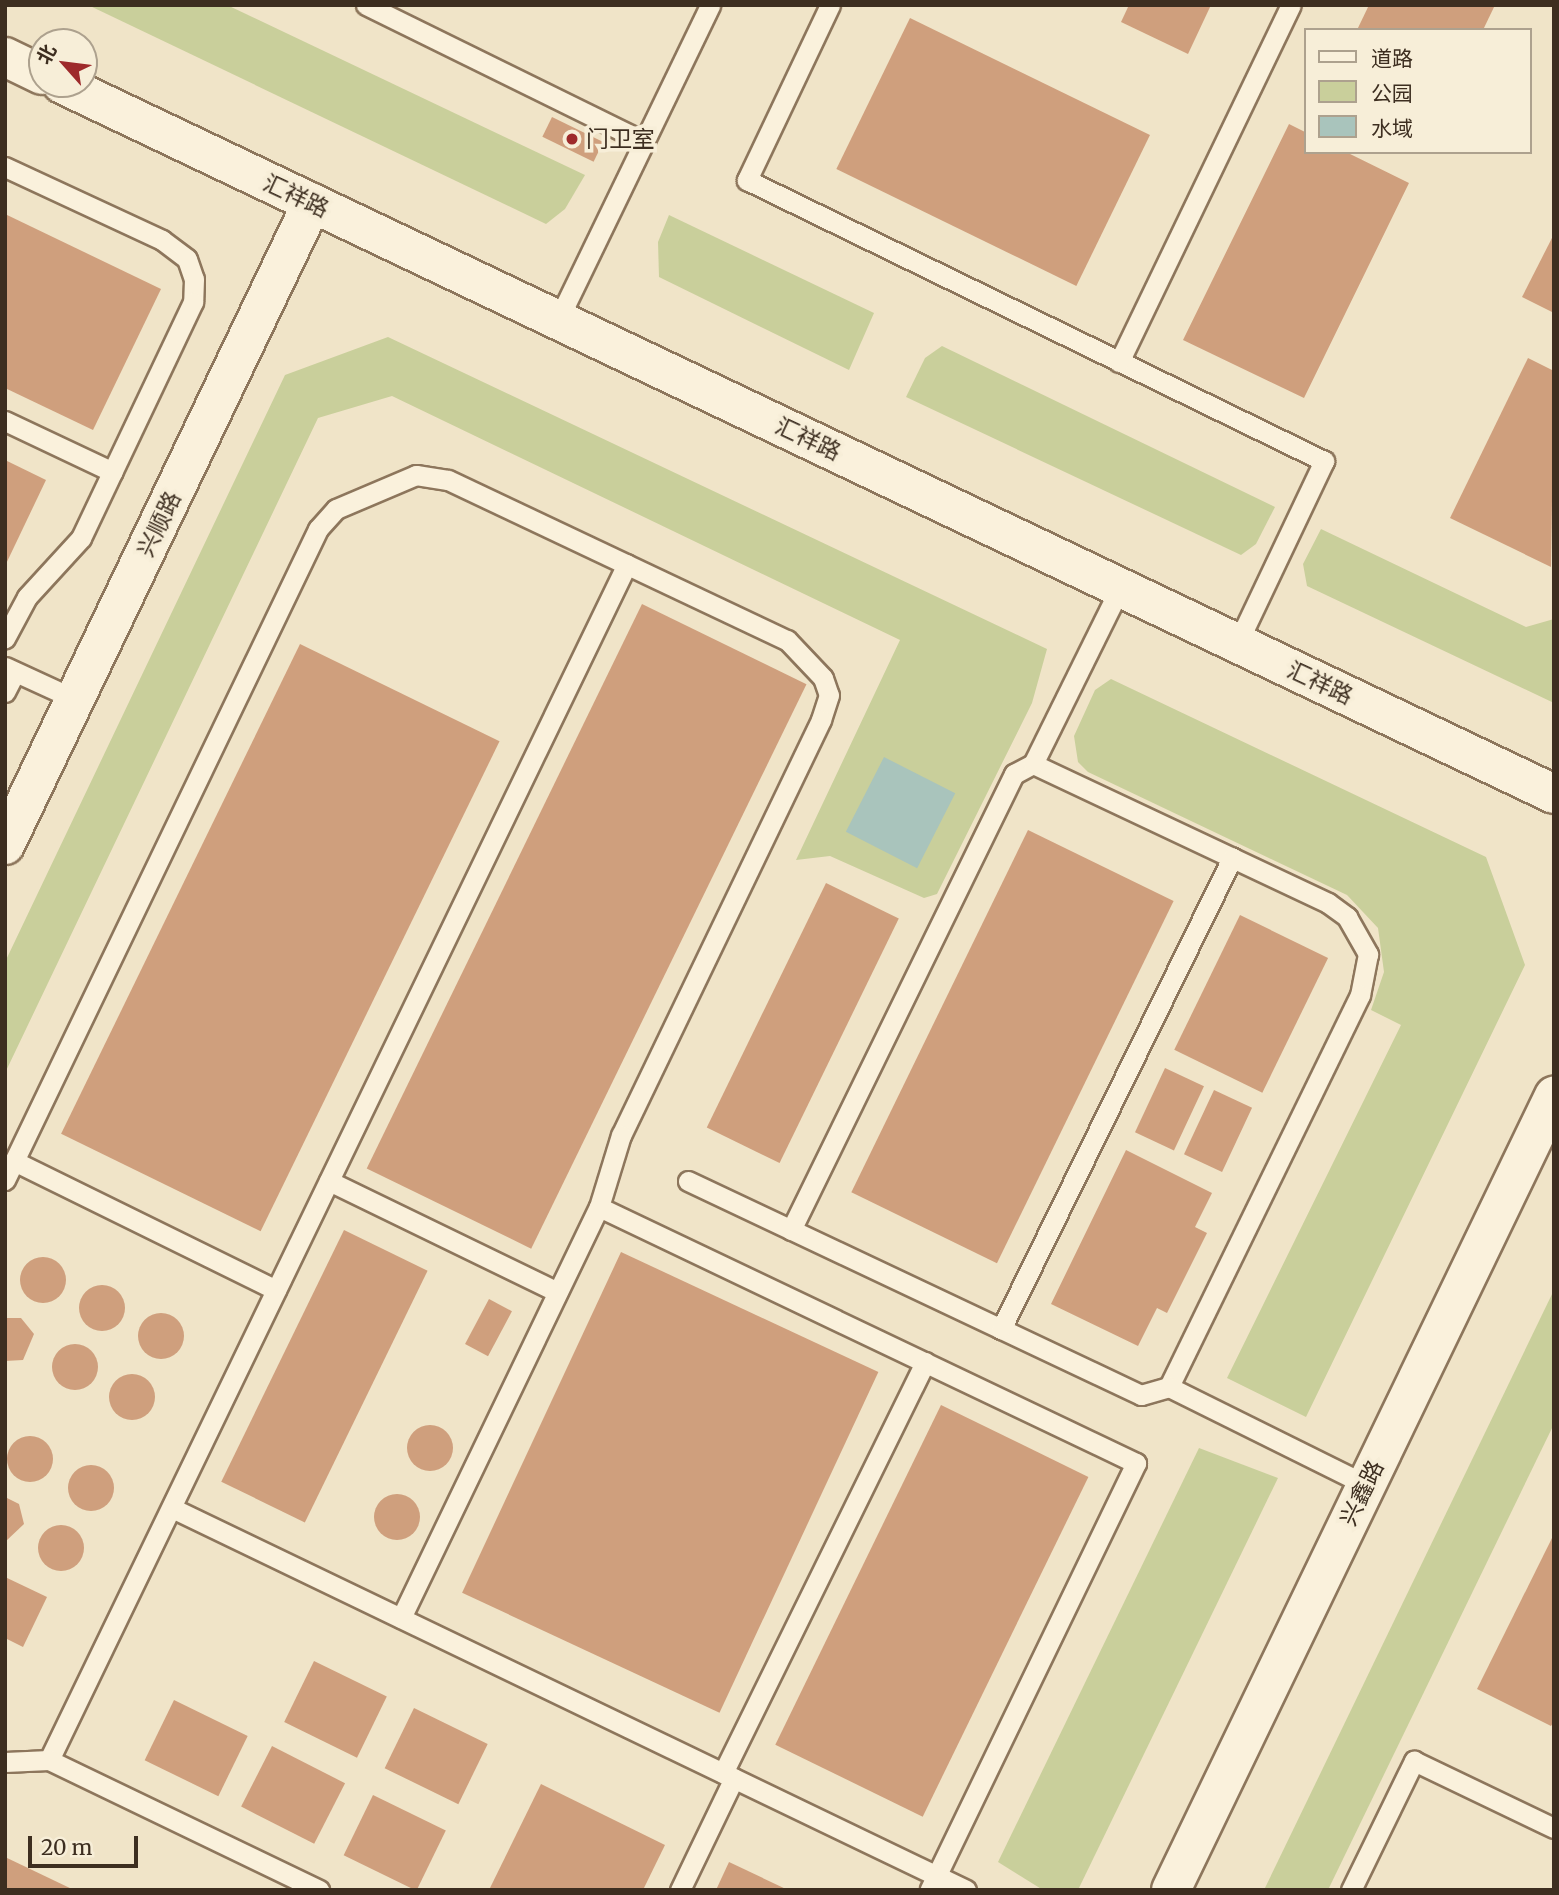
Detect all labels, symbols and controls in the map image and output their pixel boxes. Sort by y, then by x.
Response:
north arrow [28,28,98,98]
legend [1304,28,1531,154]
text: 北 [31,40,61,68]
text: 道路 [1371,45,1413,72]
text: 公园 [1371,80,1413,107]
text: 水域 [1371,115,1413,142]
place label: 门卫室 [586,125,655,153]
marker: 门卫室 [564,131,580,147]
street label: 汇祥路 [259,169,333,223]
street label: 汇祥路 [771,412,845,466]
street label: 兴顺路 [131,487,187,561]
street label: 汇祥路 [1283,656,1357,710]
street label: 兴鑫路 [1334,1456,1390,1530]
scale bar [32,1822,142,1866]
text: 20 m [41,1834,92,1861]

